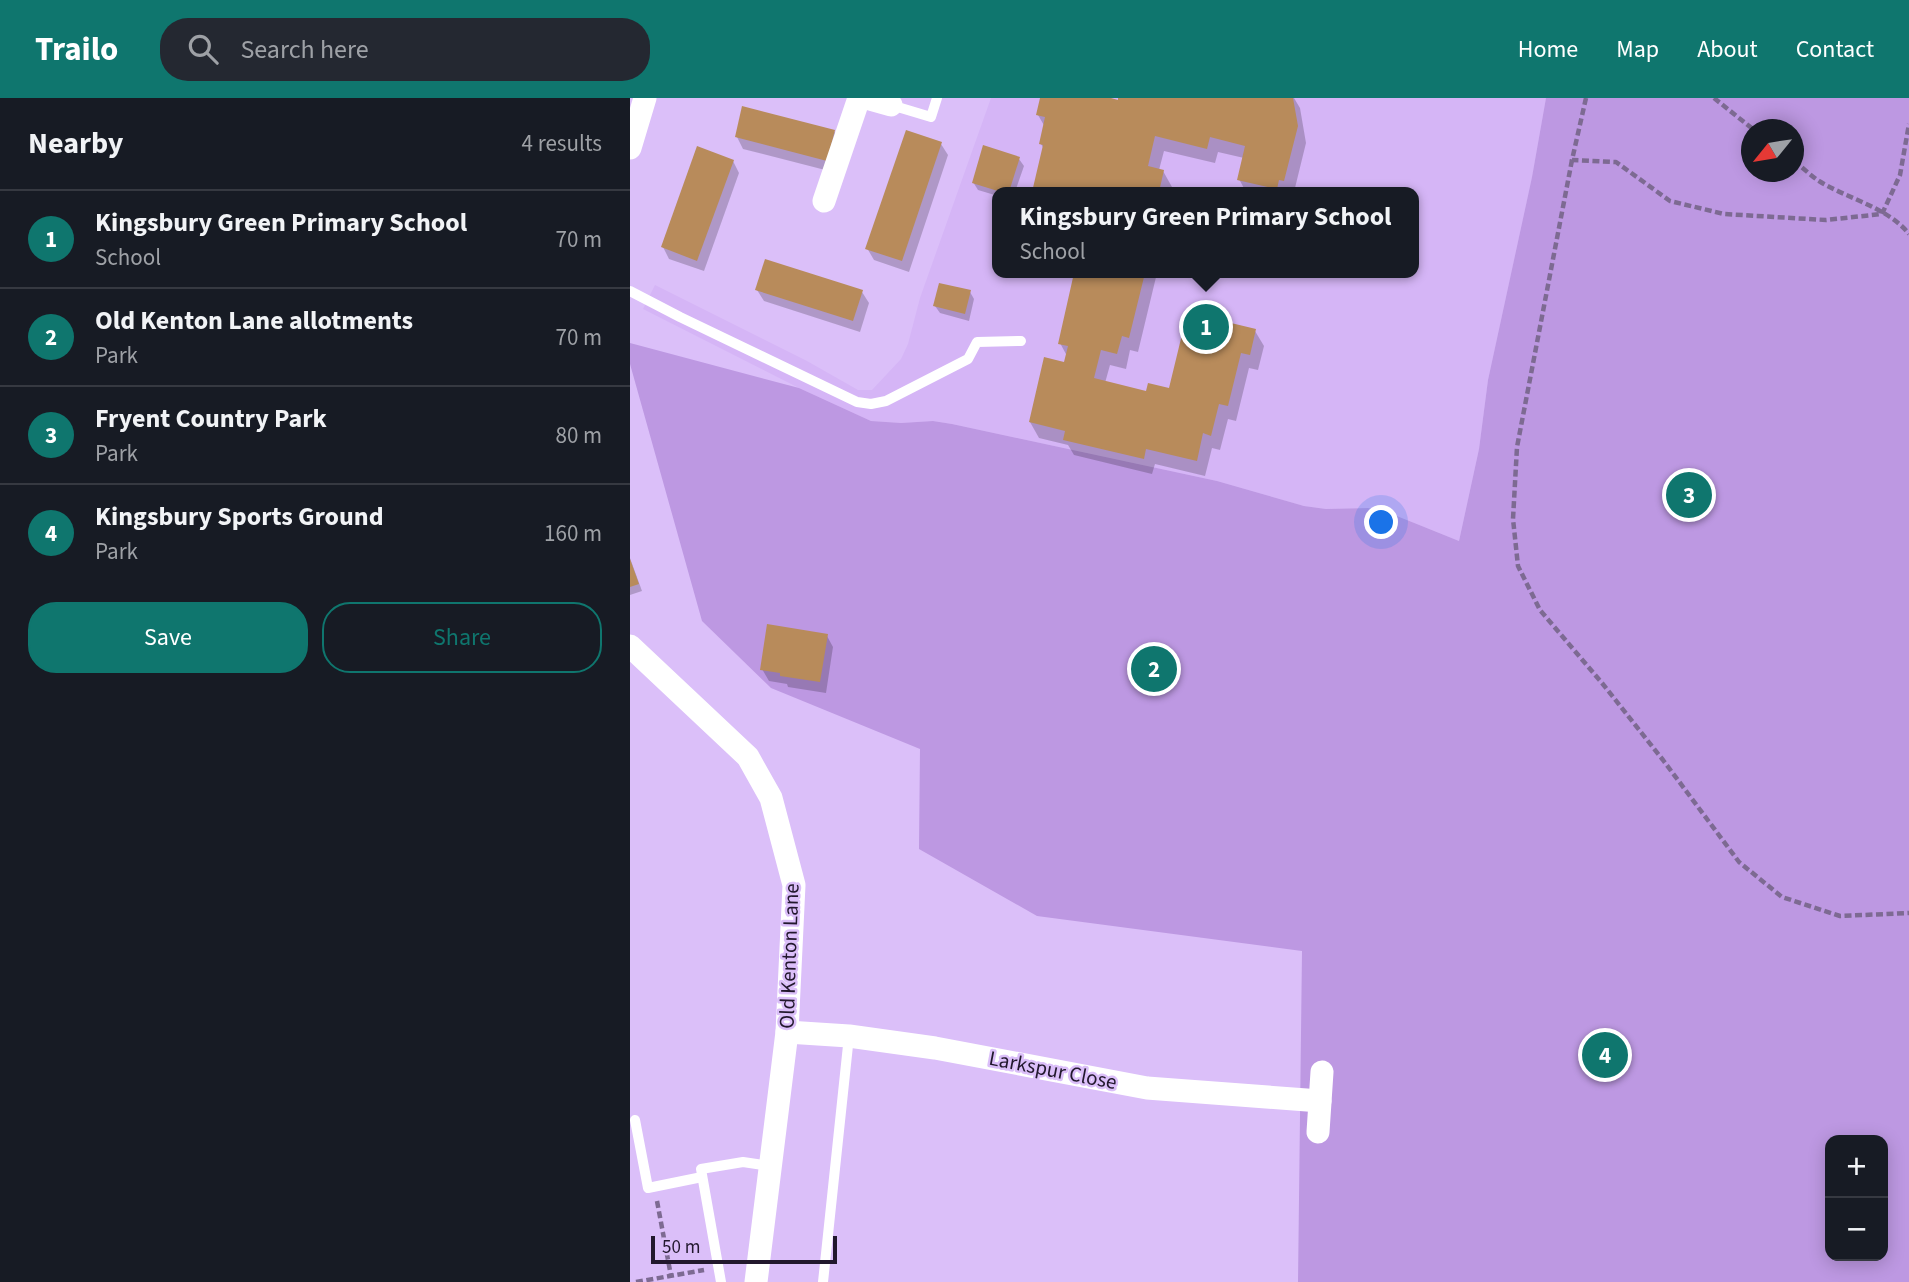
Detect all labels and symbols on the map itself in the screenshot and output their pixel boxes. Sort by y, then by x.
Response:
north arrow [1741,119,1804,182]
pin: 1 [1183,301,1229,353]
pin: 3 [1666,469,1712,521]
your location [1364,505,1398,539]
pin: 2 [1131,643,1177,695]
street label: Old Kenton Lane [771,883,807,1029]
pin: 4 [1582,1029,1628,1081]
street label: Larkspur Close [986,1043,1120,1097]
scale bar [651,1233,836,1265]

